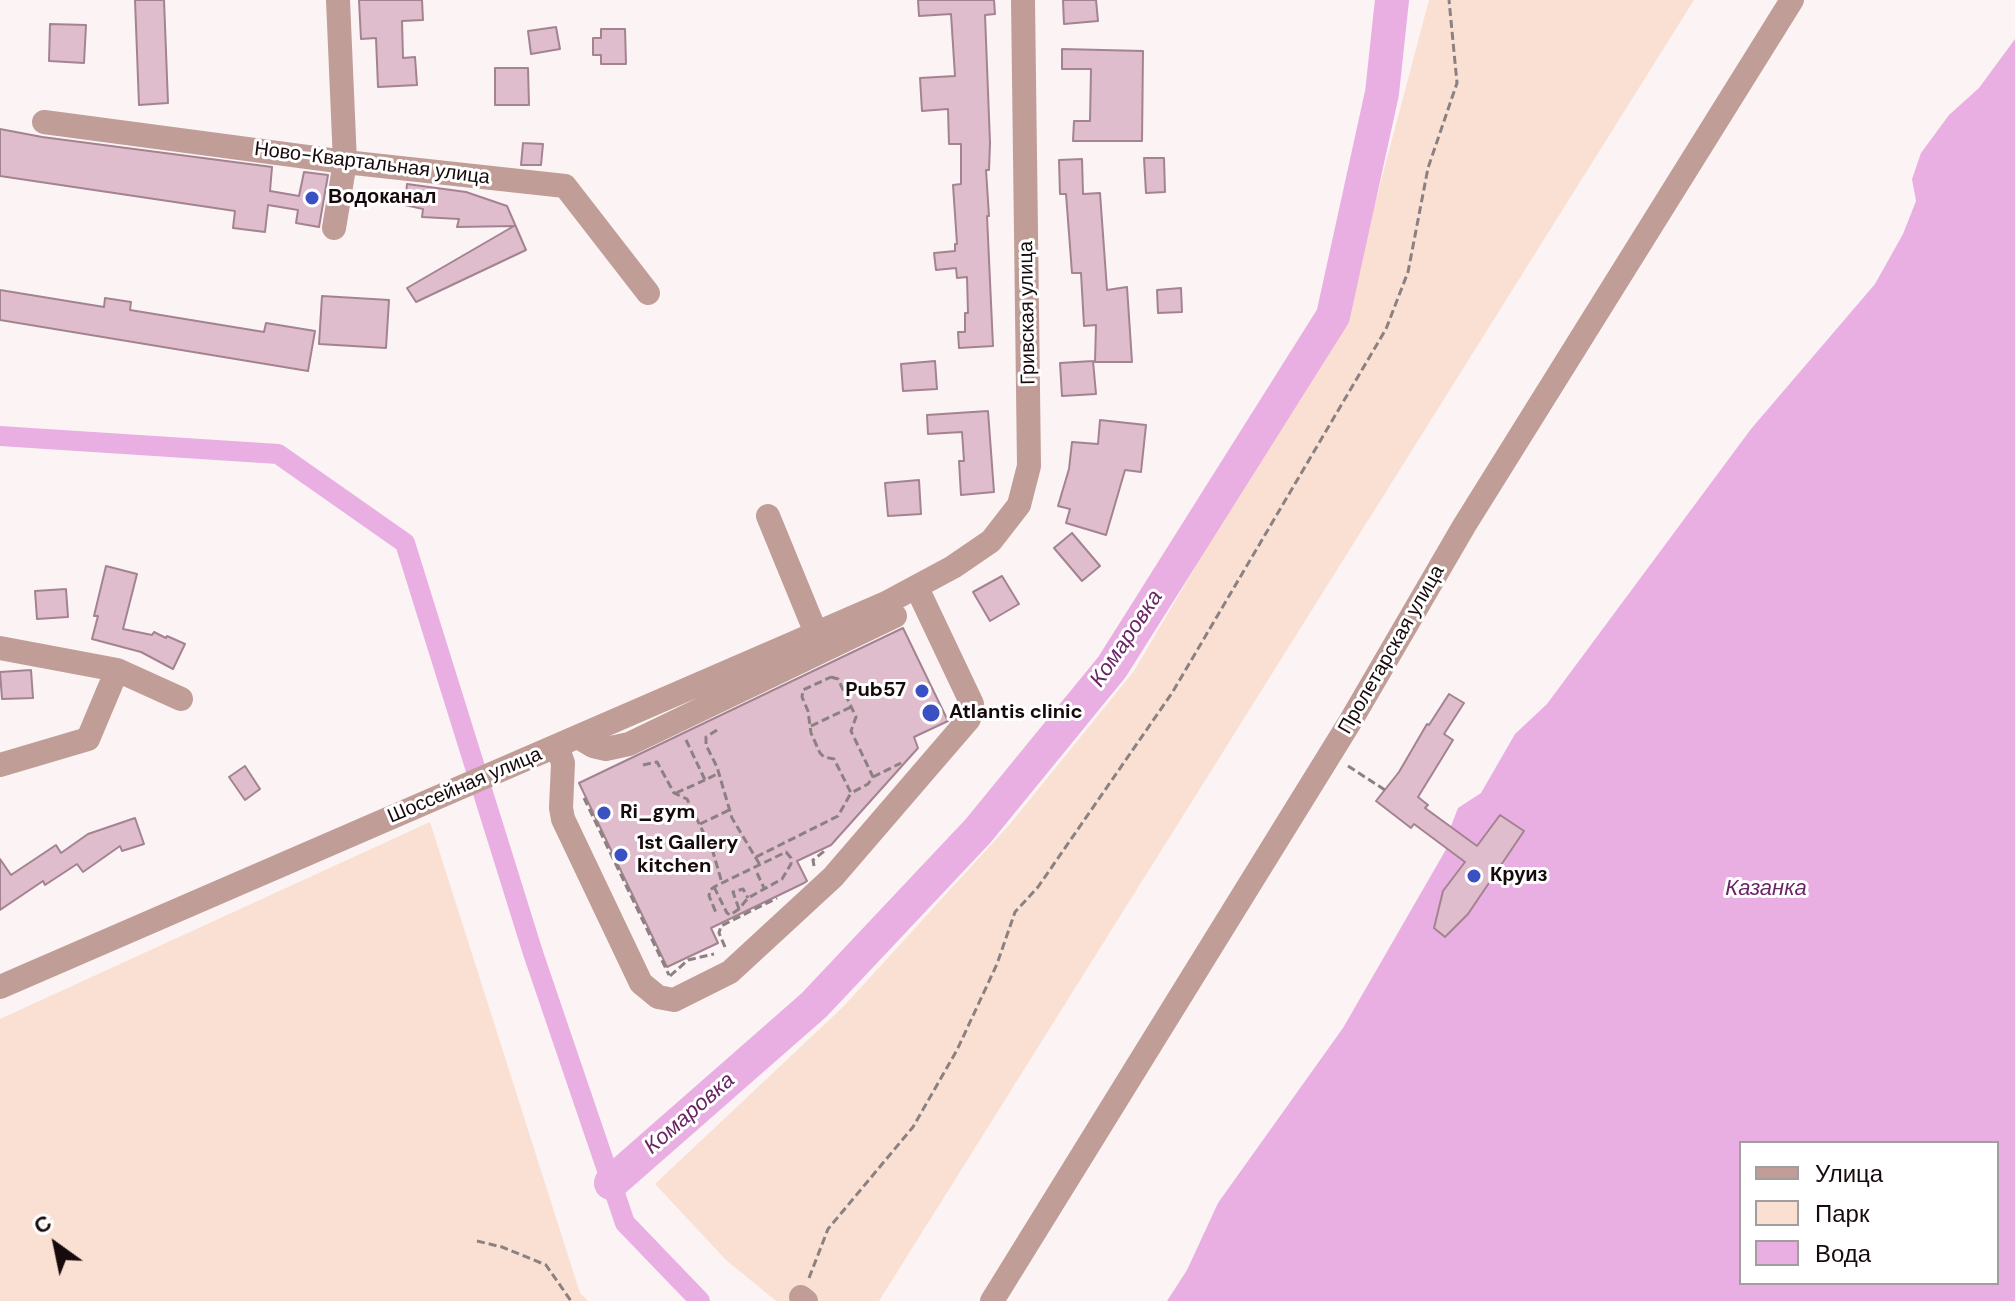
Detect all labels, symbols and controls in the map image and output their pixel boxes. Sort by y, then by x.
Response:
street label: Ново-Квартальная улица [253,138,491,190]
place label: Водоканал [328,186,436,210]
marker: Водоканал [303,189,321,207]
street label: Гривская улица [1015,241,1041,385]
street label: Пролетарская улица [1334,561,1450,739]
water label: Комаровка [1085,586,1169,692]
place label: Pub57 [845,679,906,703]
marker: Pub57 [913,682,931,700]
place label: Atlantis clinic [949,701,1083,725]
marker: Atlantis clinic [920,702,942,724]
street label: Шоссейная улица [384,743,546,829]
place label: Ri_gym [620,801,695,825]
marker: Ri_gym [595,804,613,822]
place label: 1st Gallery kitchen [637,832,738,879]
marker: 1st Gallery kitchen [612,846,630,864]
place label: Круиз [1490,864,1548,888]
marker: Круиз [1465,867,1483,885]
water label: Казанка [1725,876,1807,902]
water label: Комаровка [639,1068,741,1160]
legend [1739,1141,1999,1285]
text: Улица [1815,1158,1883,1189]
text: Парк [1815,1198,1869,1229]
north arrow [16,1205,96,1285]
text: С [28,1208,57,1241]
text: Вода [1815,1238,1871,1269]

